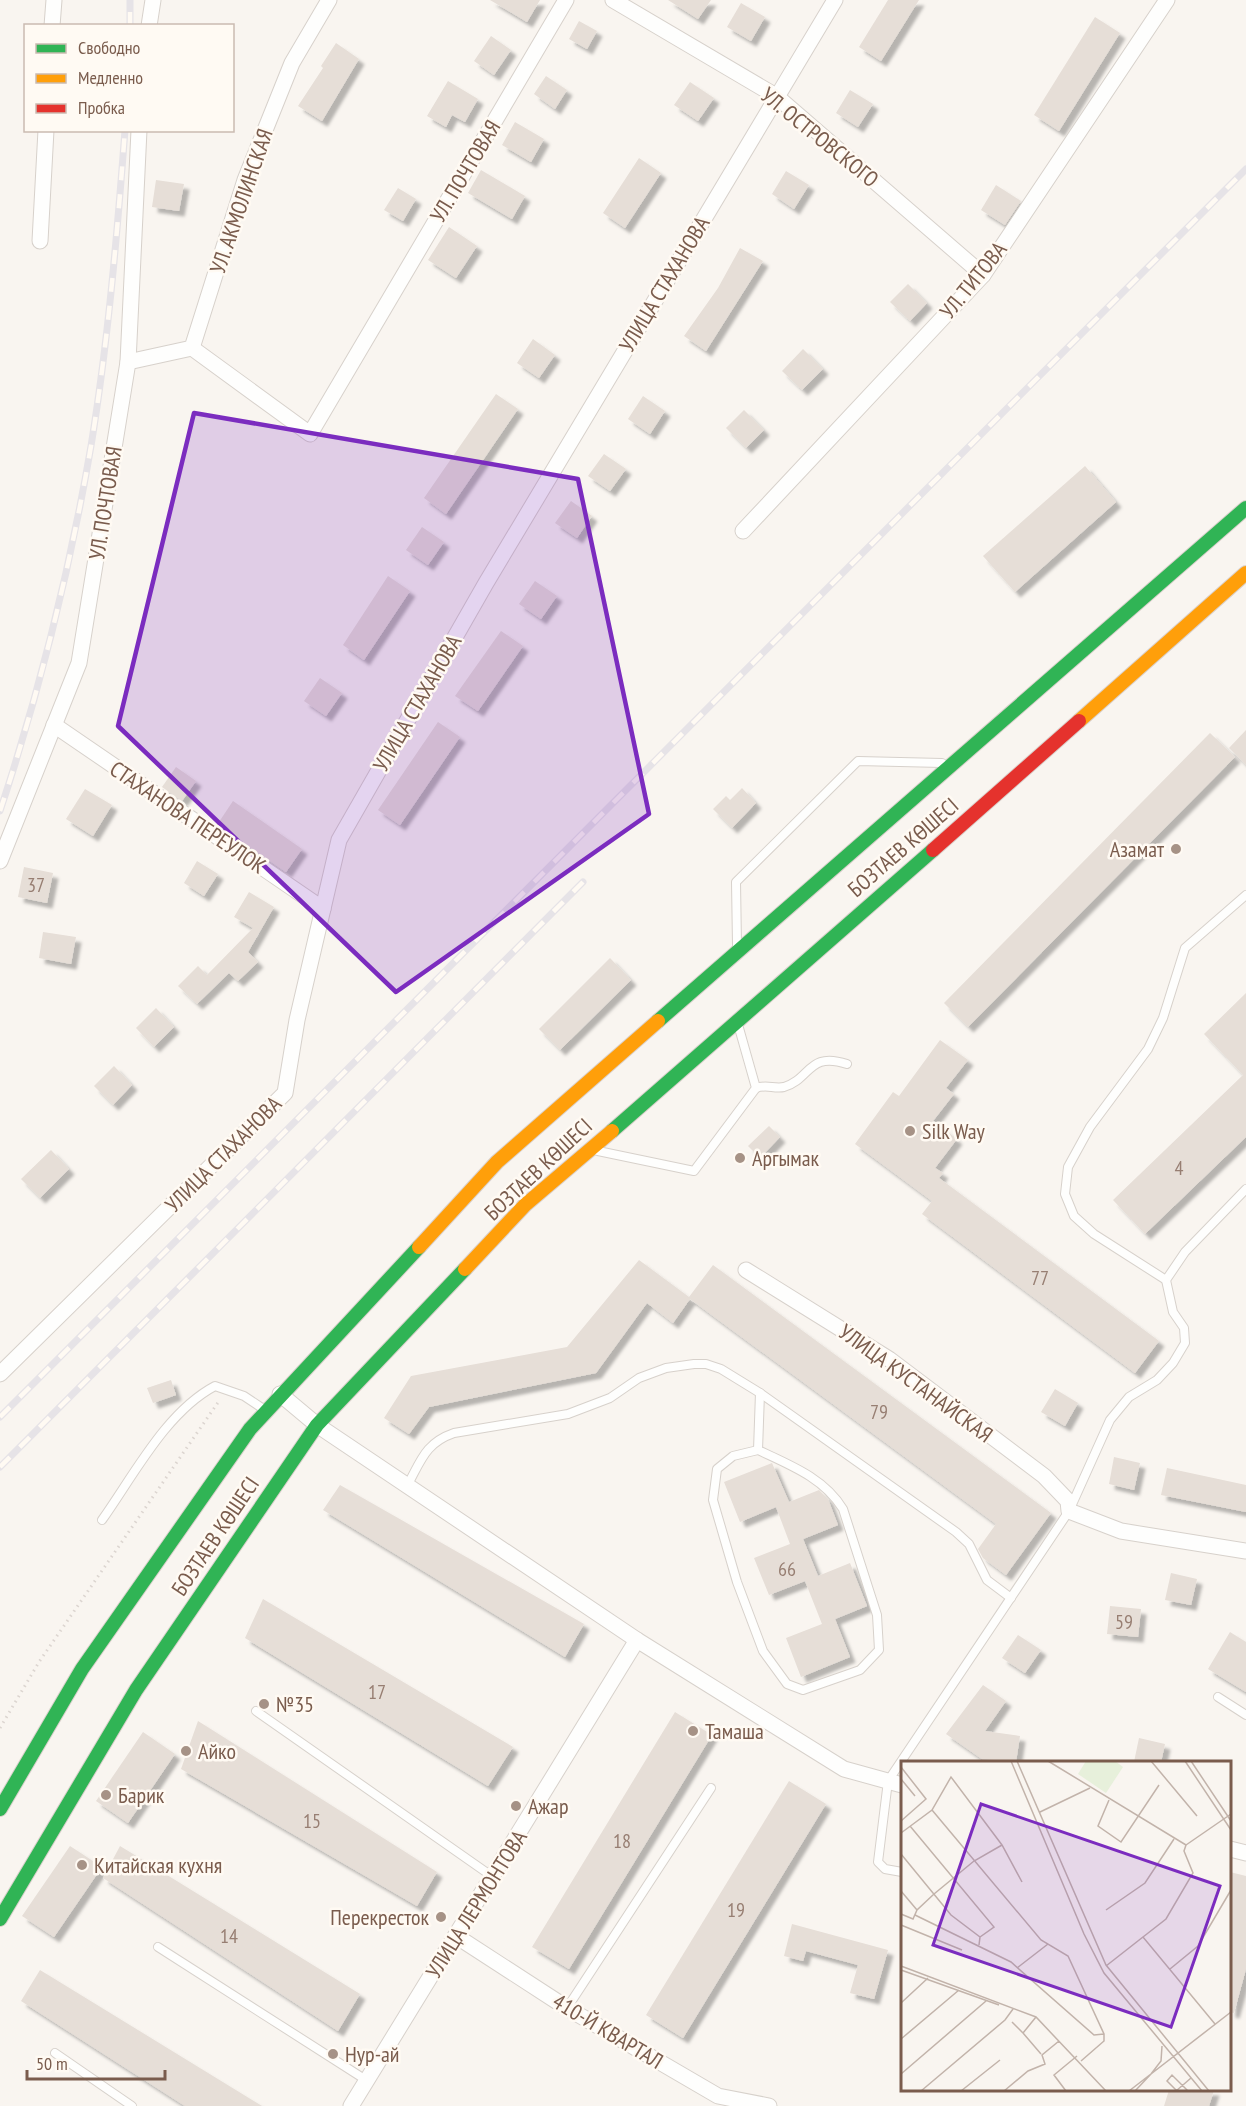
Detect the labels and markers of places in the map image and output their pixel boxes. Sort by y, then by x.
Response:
place label: Азамат [1110,835,1165,863]
marker: Азамат [1169,842,1183,856]
place label: Silk Way [922,1117,985,1145]
marker: Silk Way [903,1124,917,1138]
place label: Аргымак [752,1144,820,1172]
marker: Аргымак [733,1151,747,1165]
place label: №35 [276,1690,314,1718]
marker: №35 [257,1697,271,1711]
place label: Тамаша [705,1717,764,1745]
marker: Тамаша [686,1724,700,1738]
place label: Айко [198,1737,236,1765]
marker: Айко [179,1744,193,1758]
place label: Барик [118,1781,165,1809]
marker: Барик [99,1788,113,1802]
place label: Ажар [528,1792,568,1820]
marker: Ажар [509,1799,523,1813]
place label: Китайская кухня [94,1851,222,1879]
marker: Китайская кухня [75,1858,89,1872]
place label: Перекресток [330,1903,429,1931]
marker: Перекресток [434,1910,448,1924]
place label: Нур-ай [345,2040,400,2068]
marker: Нур-ай [326,2047,340,2061]

